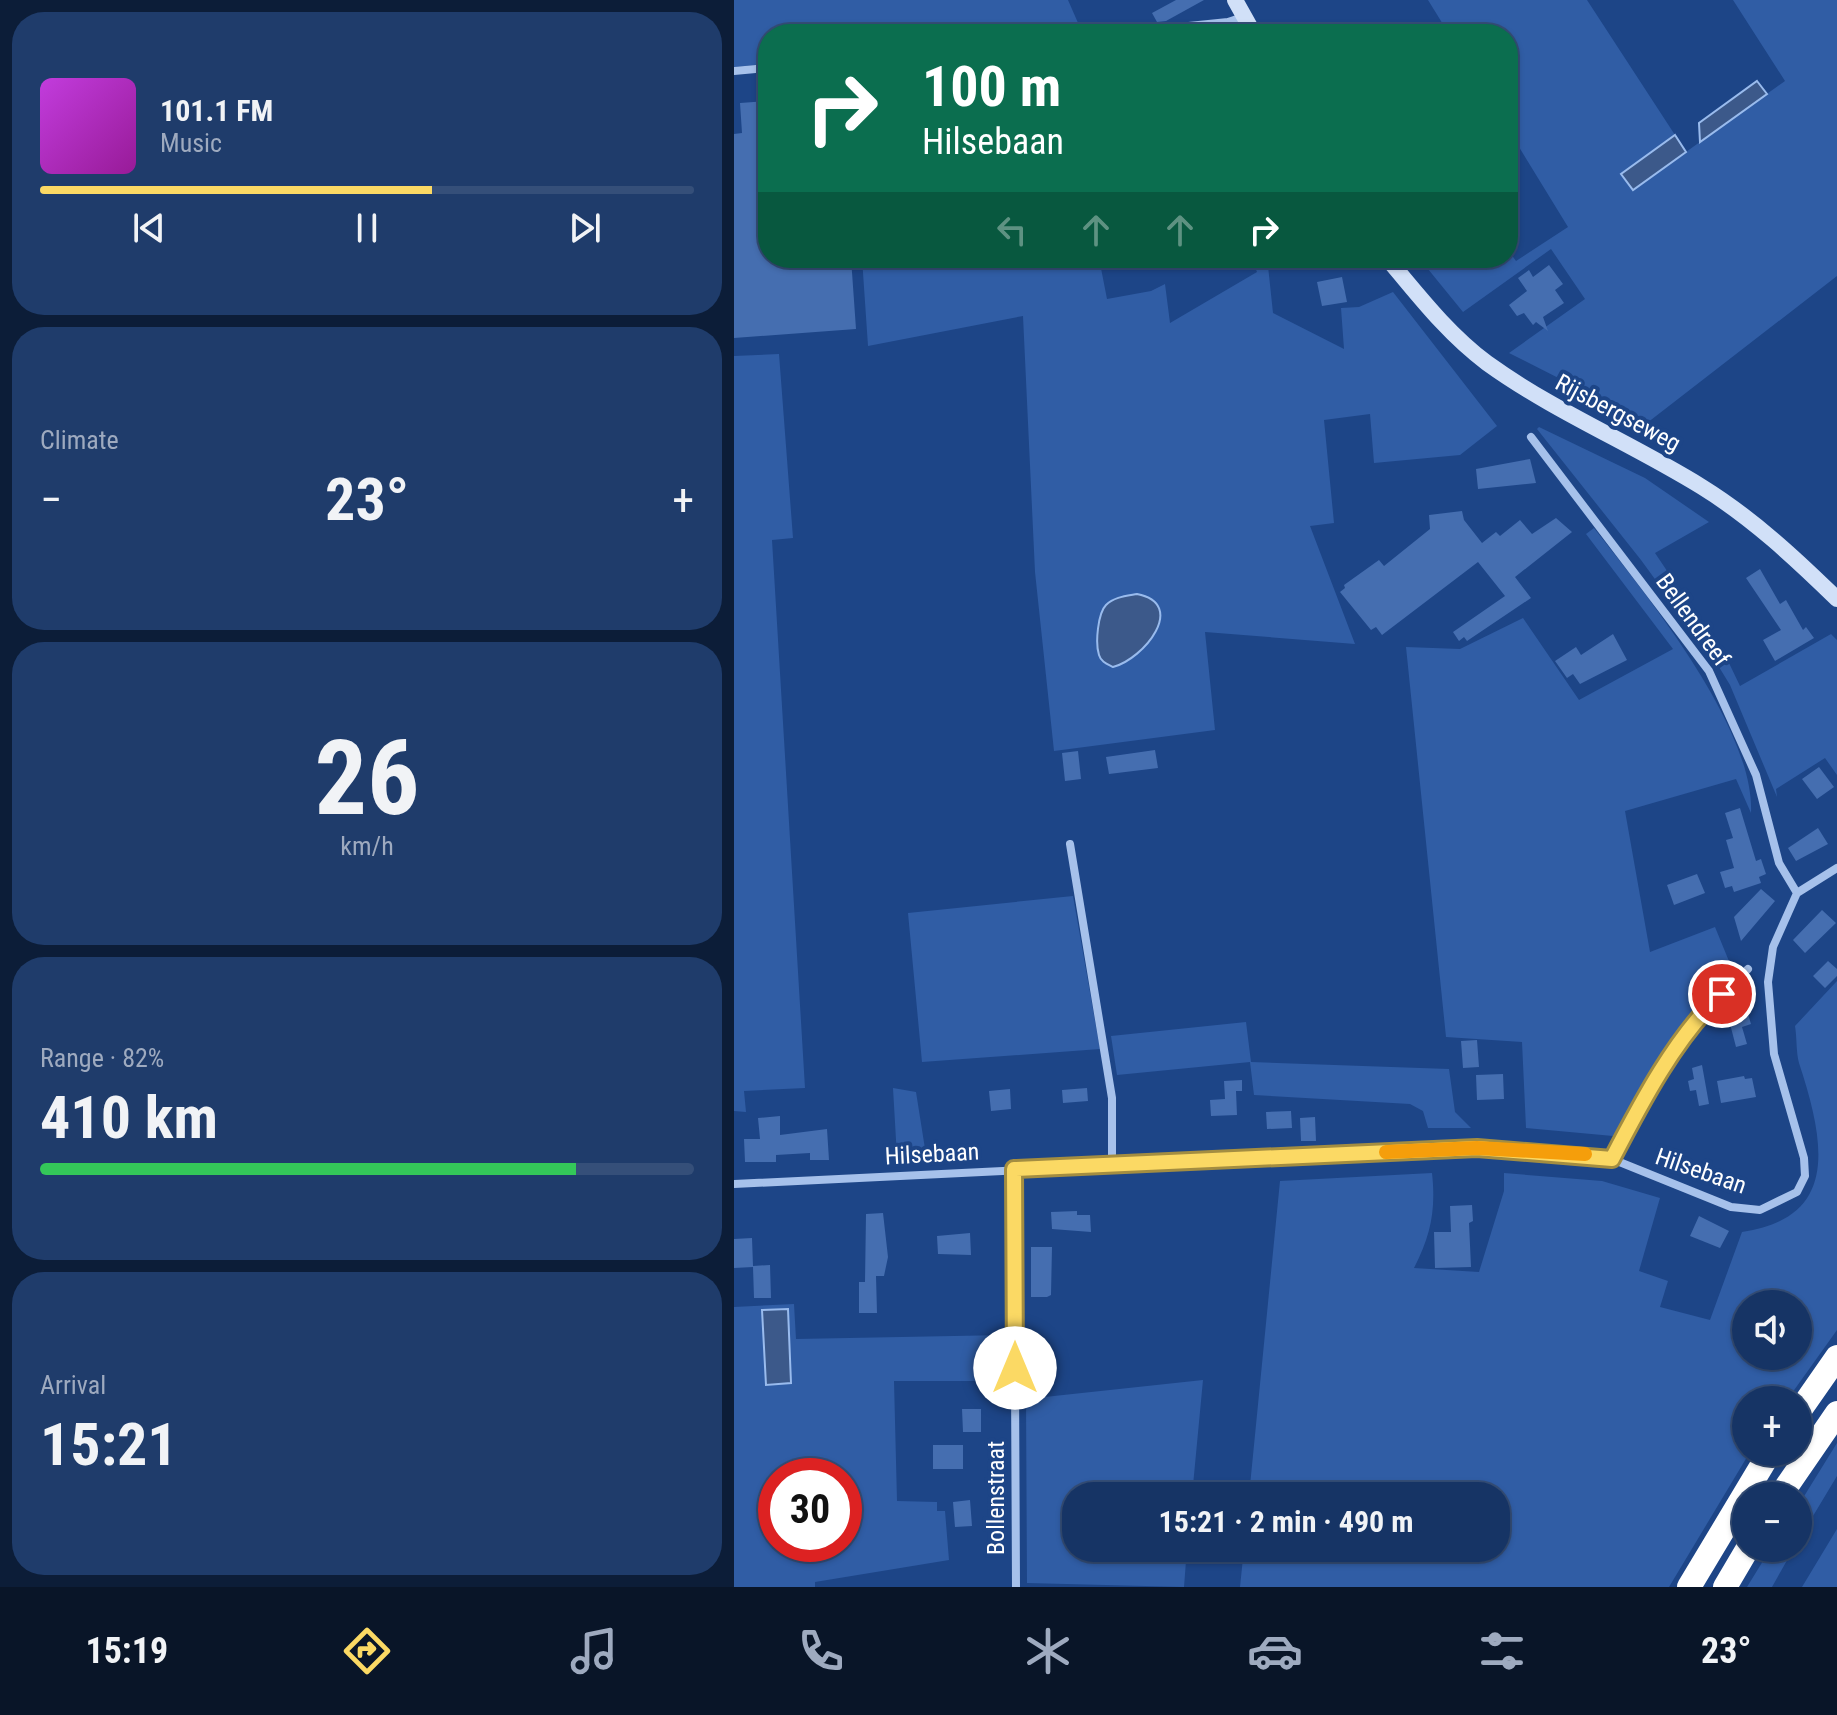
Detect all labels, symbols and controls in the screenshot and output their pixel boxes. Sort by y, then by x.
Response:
text: 100 m [922,54,1061,120]
icon: right [790,56,894,160]
text: 101.1 FM [160,93,273,128]
text: Hilsebaan [922,121,1064,163]
text: Music [160,128,222,158]
icon: previous [127,206,171,250]
icon: pause [345,206,389,250]
icon: next [563,206,607,250]
icon: left [990,208,1034,252]
icon: ahead [1074,208,1118,252]
icon: ahead [1158,208,1202,252]
icon: right [1242,208,1286,252]
street label: Rijsbergseweg [1551,368,1685,458]
text: Climate [40,425,119,455]
text: 23° [325,464,409,535]
text: − [40,474,62,526]
text: + [672,474,694,526]
street label: Bellendreef [1650,568,1736,672]
text: 26 [314,718,420,839]
text: km/h [340,831,394,861]
pin [1688,960,1756,1028]
icon: arrive [1700,972,1744,1016]
text: Range · 82% [40,1043,164,1073]
text: 410 km [40,1082,218,1153]
street label: Hilsebaan [884,1138,980,1170]
street label: Hilsebaan [1652,1142,1750,1200]
map controls [1732,1290,1812,1562]
button: sound [1732,1290,1812,1370]
position arrow [973,1326,1057,1410]
text: Arrival [40,1370,106,1400]
button: + [1732,1386,1812,1466]
text: 15:21 [40,1409,178,1480]
street label: Bollenstraat [982,1441,1010,1555]
speed limit sign: 30 [758,1458,862,1562]
button: − [1732,1482,1812,1562]
text: 15:21 · 2 min · 490 m [1159,1504,1413,1539]
icon: directions [339,1623,395,1679]
icon: music [566,1623,622,1679]
icon: phone [793,1623,849,1679]
icon: climate [1020,1623,1076,1679]
icon: car [1247,1623,1303,1679]
icon: filters [1474,1623,1530,1679]
text: 15:19 [85,1630,168,1672]
text: 23° [1701,1630,1751,1672]

